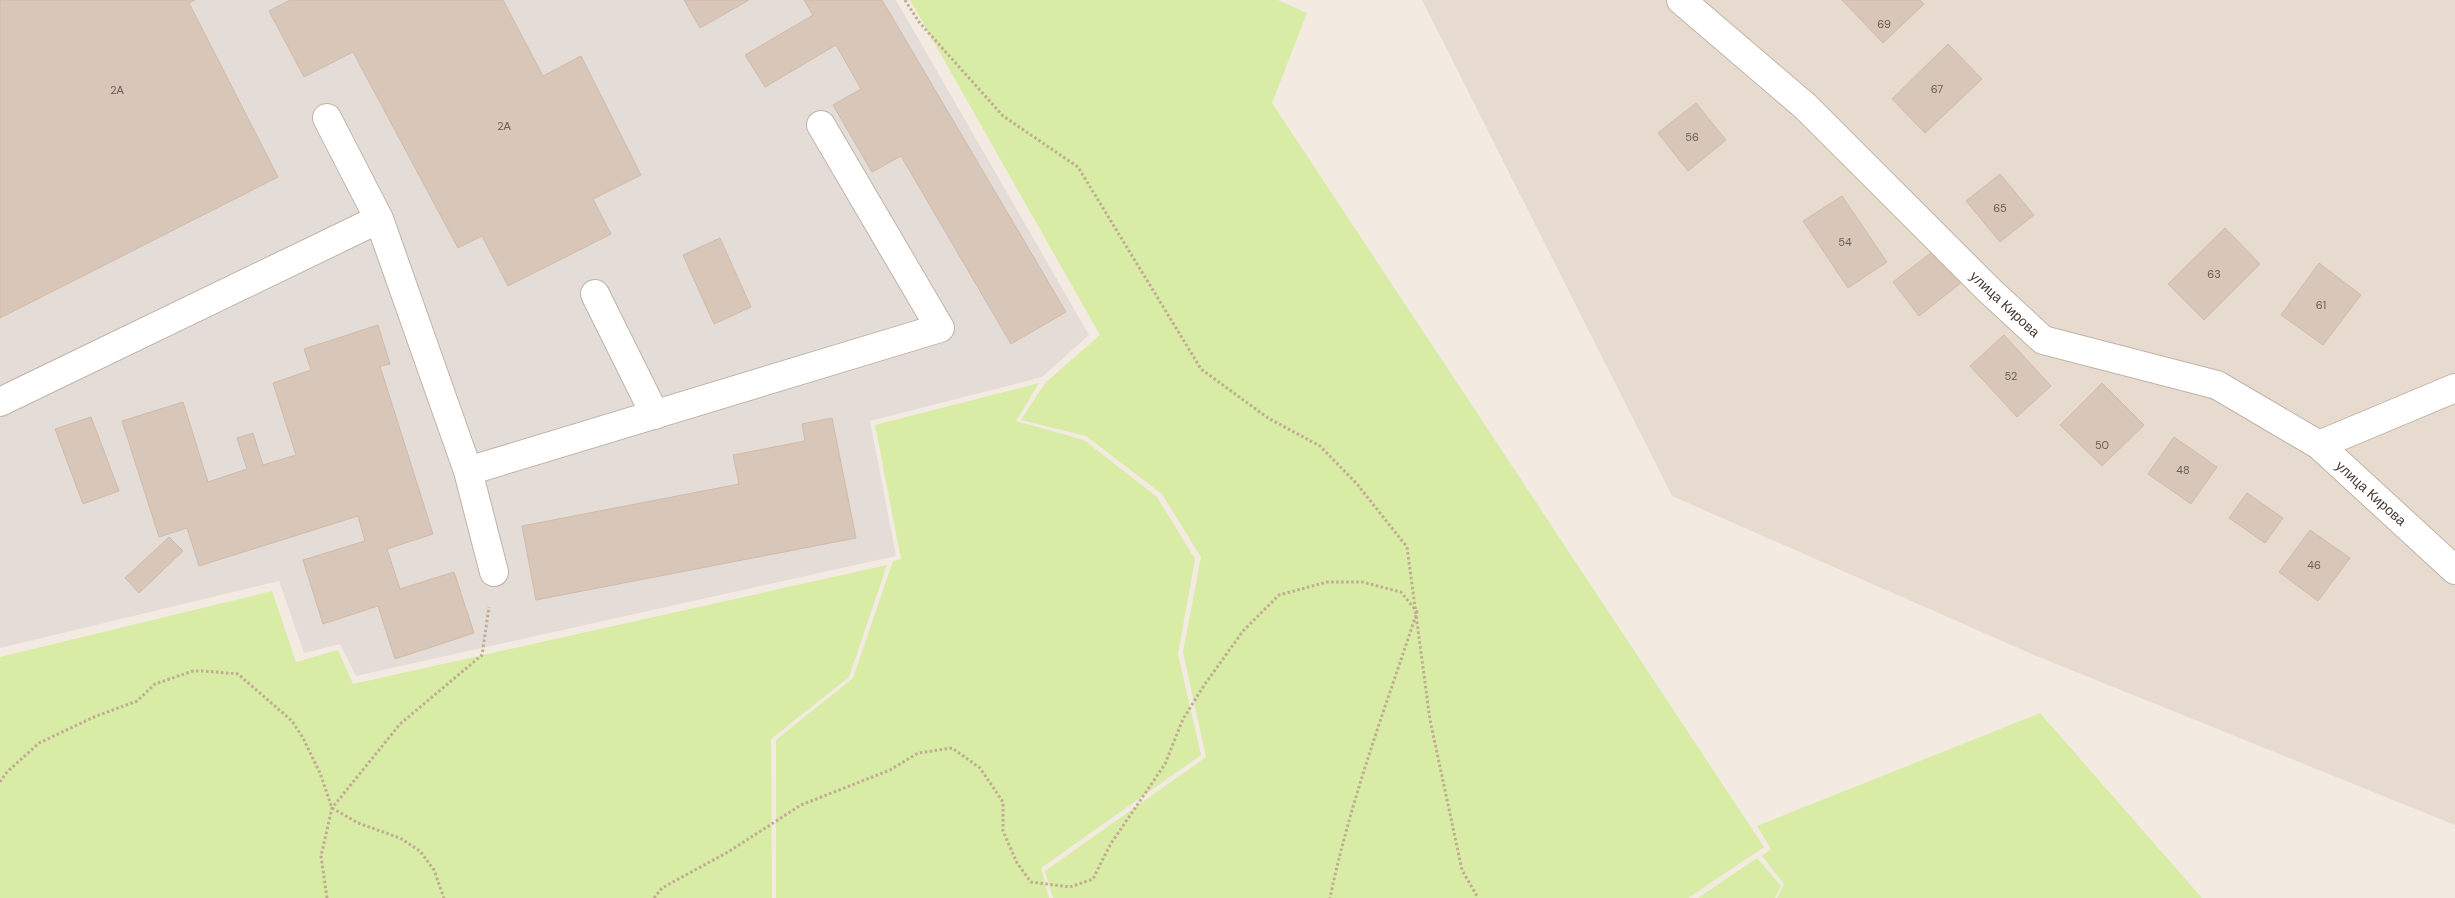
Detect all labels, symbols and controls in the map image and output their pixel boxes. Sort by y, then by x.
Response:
house number: 69 [1877,17,1891,31]
house number: 67 [1931,82,1943,96]
house number: 2А [110,83,124,97]
house number: 2А [497,119,511,133]
house number: 56 [1685,130,1699,144]
house number: 65 [1993,201,2007,215]
house number: 54 [1838,235,1852,249]
street label: улица Кирова [1966,267,2044,341]
house number: 63 [2207,267,2221,281]
house number: 61 [2316,298,2326,312]
house number: 52 [2005,369,2017,383]
house number: 50 [2095,438,2109,452]
street label: улица Кирова [2332,457,2410,530]
house number: 48 [2176,463,2190,477]
house number: 46 [2307,558,2321,572]

